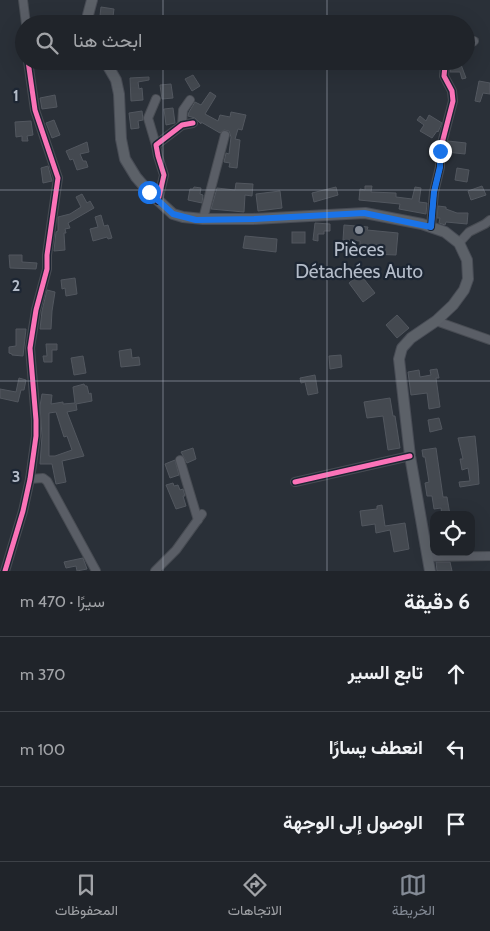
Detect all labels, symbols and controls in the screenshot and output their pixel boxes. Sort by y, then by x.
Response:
search box [15,15,475,70]
icon: search [33,29,61,57]
text: ابحث هنا [73,29,142,52]
text: 1 [13,86,19,105]
route end [429,140,452,163]
route start [138,181,161,204]
marker: Pièces Détachées Auto [353,224,365,236]
place label: Pièces Détachées Auto [295,238,423,283]
text: 2 [12,276,20,295]
text: 3 [12,467,20,486]
map controls [430,511,475,556]
button: locate [430,511,475,556]
text: 6 دقيقة [404,589,470,614]
text: سيرًا · 470 m [20,592,105,611]
icon: ahead [442,660,470,688]
text: تابع السير [348,661,423,684]
text: 370 m [20,665,65,684]
icon: left [442,735,470,763]
text: انعطف يسارًا [329,736,423,759]
text: 100 m [20,740,65,759]
icon: arrive [442,810,470,838]
text: الوصول إلى الوجهة [283,811,423,834]
tab: المحفوظات [55,871,118,923]
tab: الاتجاهات [228,871,282,923]
tab: الخريطة [392,871,435,923]

